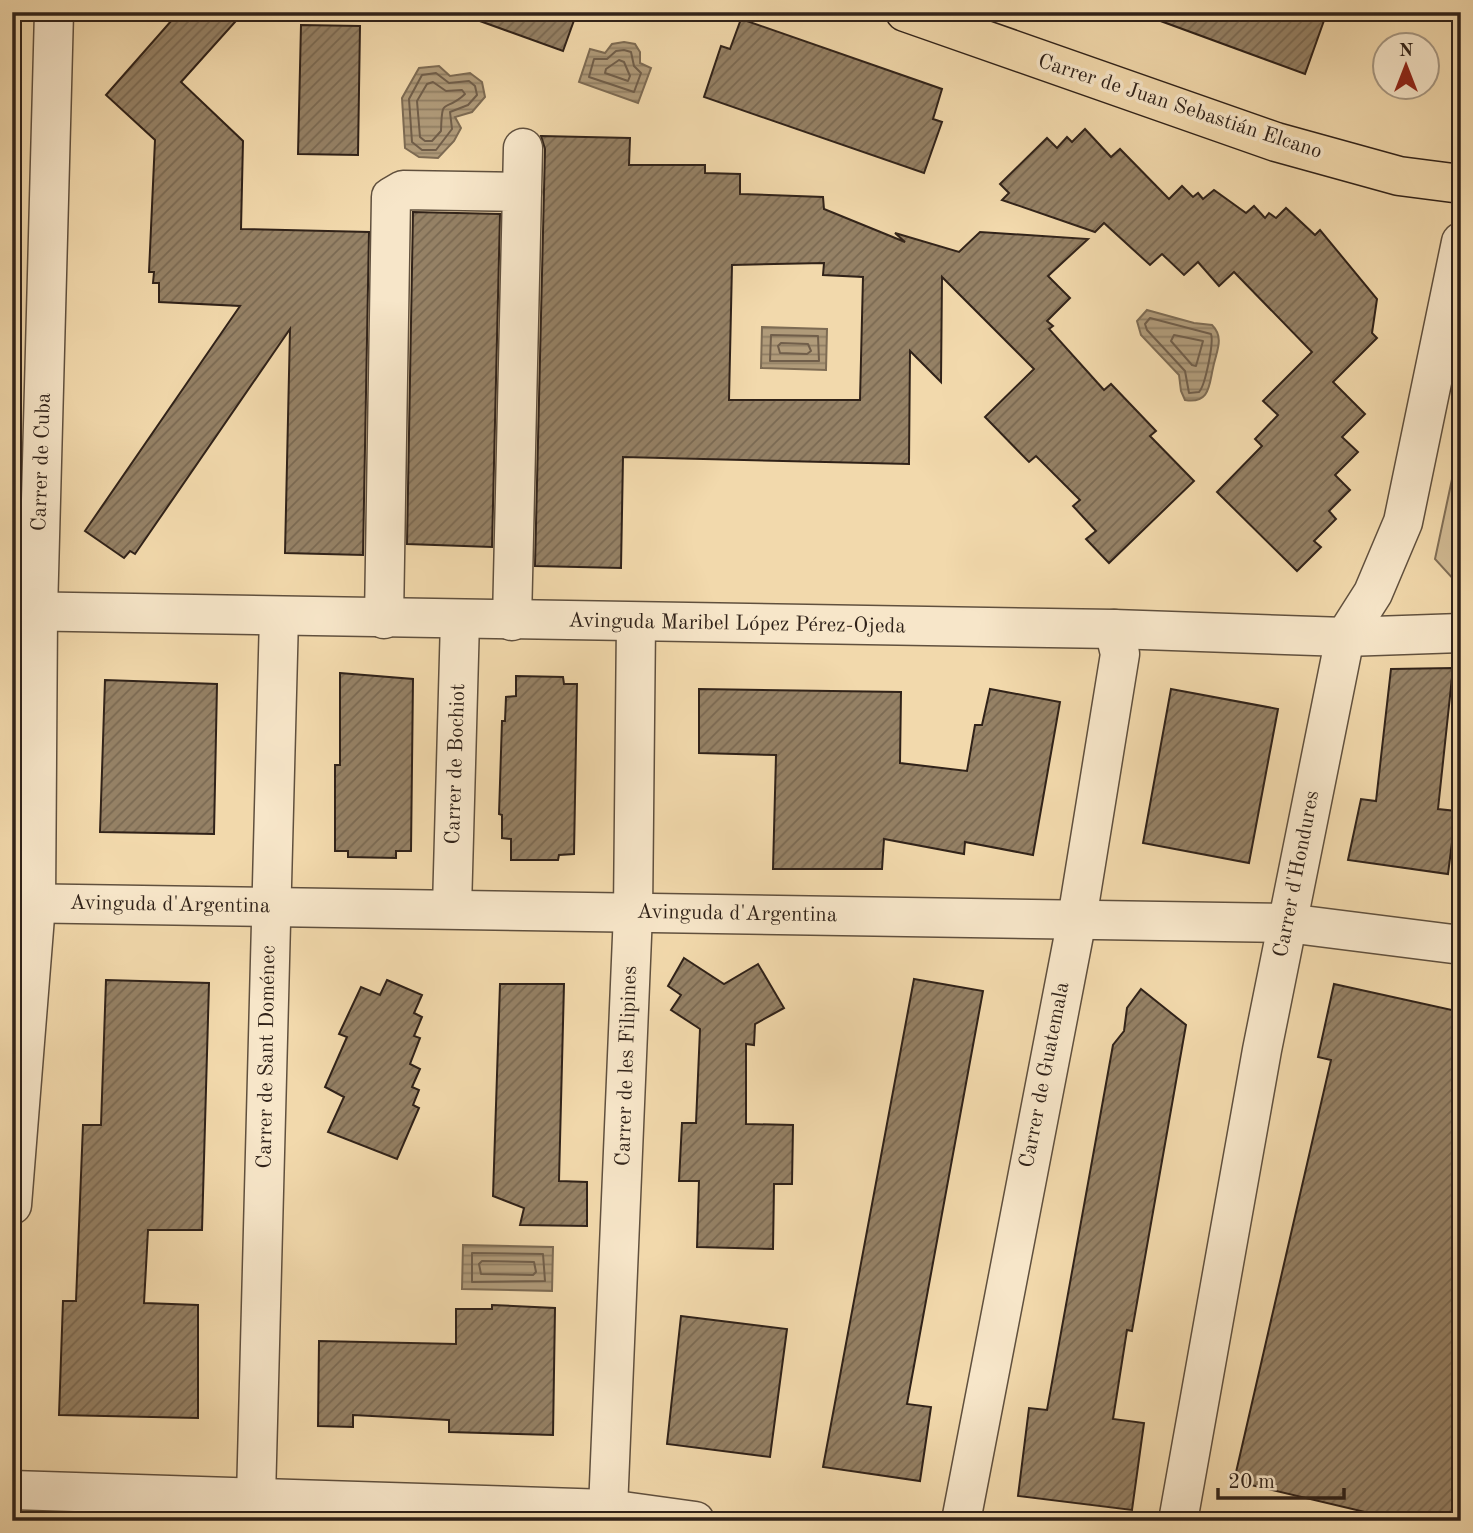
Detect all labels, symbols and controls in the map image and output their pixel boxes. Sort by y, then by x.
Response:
north arrow [1372,32,1442,102]
text: N [1399,42,1414,61]
street label: Carrer de Juan Sebastián Elcano [1035,51,1325,163]
street label: Carrer de Cuba [29,392,55,532]
street label: Avinguda Maribel López Pérez-Ojeda [568,611,906,637]
street label: Carrer de Bochiot [443,683,469,845]
street label: Carrer d'Hondures [1271,789,1323,959]
street label: Avinguda d'Argentina [70,893,270,917]
street label: Avinguda d'Argentina [637,902,837,926]
street label: Carrer de Sant Doménec [255,945,279,1169]
street label: Carrer de les Filipines [613,965,641,1167]
street label: Carrer de Guatemala [1017,980,1073,1170]
scale bar [1218,1456,1344,1500]
text: 20 m [1228,1472,1275,1493]

